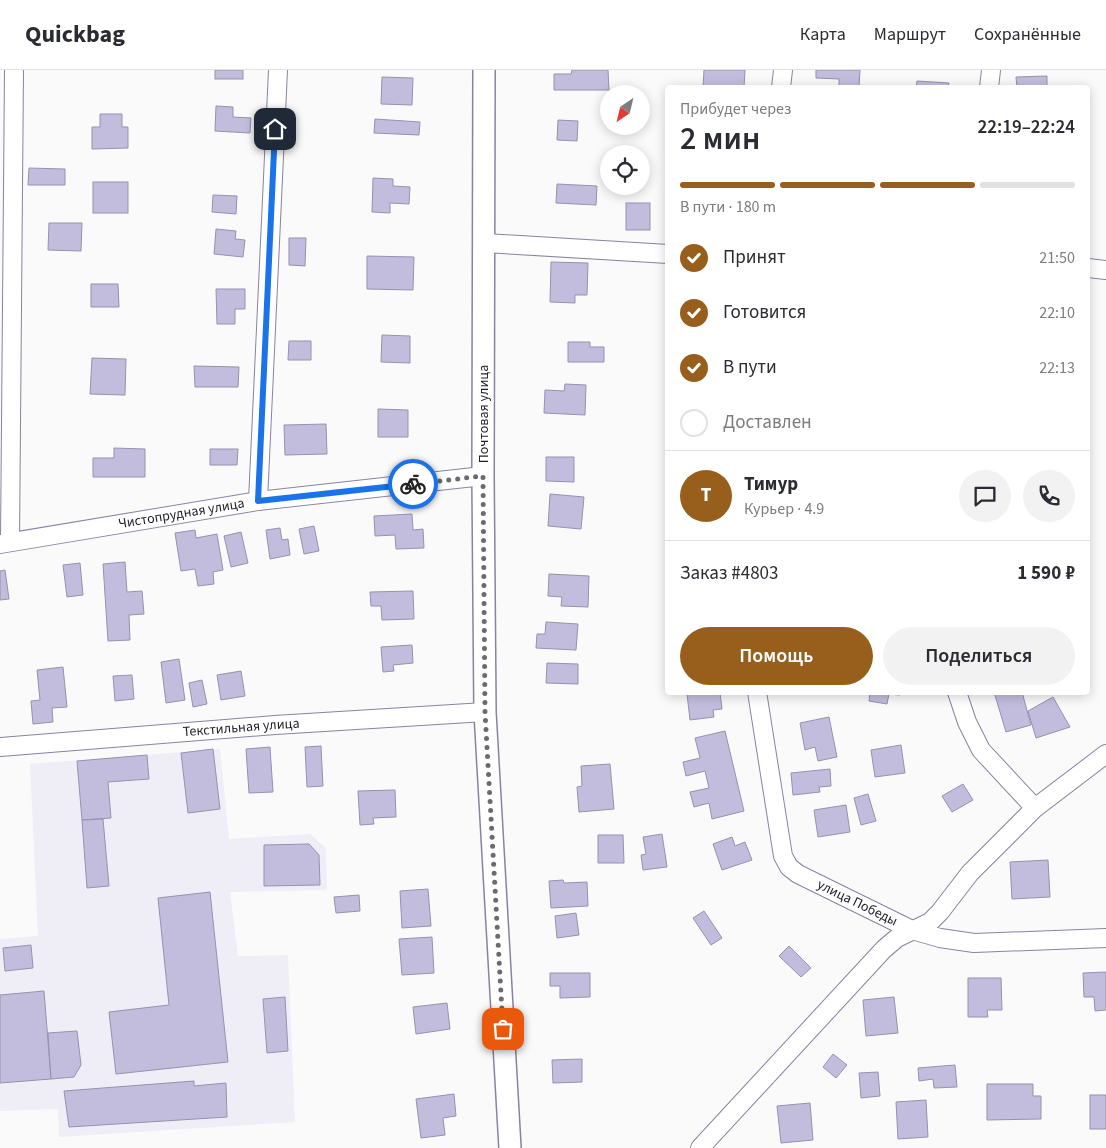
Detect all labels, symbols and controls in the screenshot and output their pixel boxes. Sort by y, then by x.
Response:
text: Quickbag [25,17,125,52]
text: Карта [800,22,846,47]
text: Маршрут [874,22,946,47]
text: Сохранённые [974,22,1081,47]
north arrow [600,85,650,135]
map controls [600,85,650,195]
text: Прибудет через [680,98,791,120]
pin [254,108,296,150]
text: 22:19–22:24 [977,114,1075,141]
icon: home [261,115,289,143]
text: 2 мин [680,116,760,162]
button: locate [600,145,650,195]
text: В пути · 180 m [680,196,776,218]
icon: check [680,244,708,272]
text: Принят [723,244,786,271]
text: 21:50 [1039,247,1075,269]
icon: check [680,299,708,327]
text: Готовится [723,299,806,326]
text: 22:10 [1039,302,1075,324]
icon: check [680,354,708,382]
text: В пути [723,354,777,381]
text: 22:13 [1039,357,1075,379]
street label: Почтовая улица [474,365,494,463]
text: Доставлен [723,409,812,436]
courier [388,459,438,509]
icon: bike [399,470,427,498]
button: chat [959,470,1011,522]
button: phone [1023,470,1075,522]
text: Тимур [744,471,798,498]
text: Т [701,482,711,509]
street label: Чистопрудная улица [117,493,246,534]
text: Курьер · 4.9 [744,498,824,520]
text: Заказ #4803 [680,560,779,587]
text: 1 590 ₽ [1017,560,1075,587]
button: Помощь [680,627,873,685]
button: Поделиться [883,627,1075,685]
street label: Текстильная улица [182,714,300,742]
street label: улица Победы [814,875,901,931]
pin [482,1008,524,1050]
icon: bag [489,1015,517,1043]

